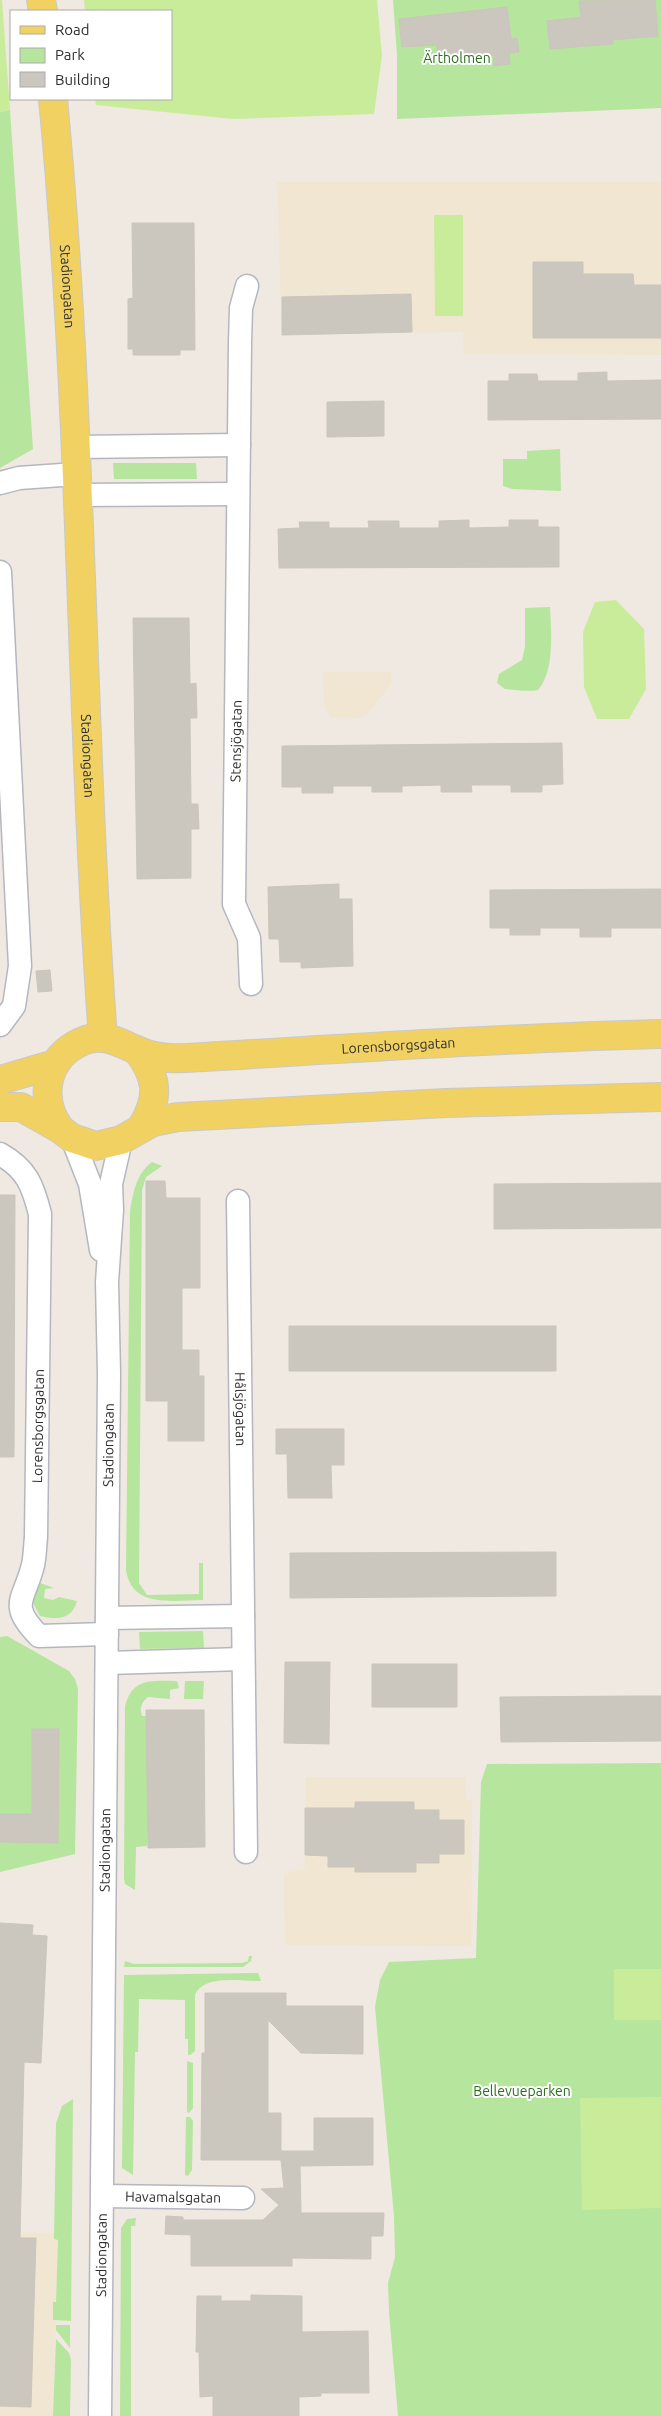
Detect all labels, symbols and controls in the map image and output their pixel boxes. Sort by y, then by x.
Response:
legend [10,10,172,100]
text: Road [55,21,90,38]
text: Park [55,46,85,63]
park label: Ärtholmen [423,50,491,66]
text: Building [55,71,110,88]
street label: Stadiongatan [57,244,78,329]
street label: Stensjögatan [227,700,245,782]
street label: Stadiongatan [78,714,97,798]
street label: Lorensborgsgatan [341,1034,456,1057]
street label: Lorensborgsgatan [29,1369,47,1483]
street label: Hålsjögatan [232,1372,249,1446]
street label: Stadiongatan [100,1403,117,1487]
street label: Stadiongatan [97,1808,113,1892]
park label: Bellevueparken [473,2083,571,2099]
street label: Havamalsgatan [125,2188,221,2206]
street label: Stadiongatan [93,2213,110,2297]

